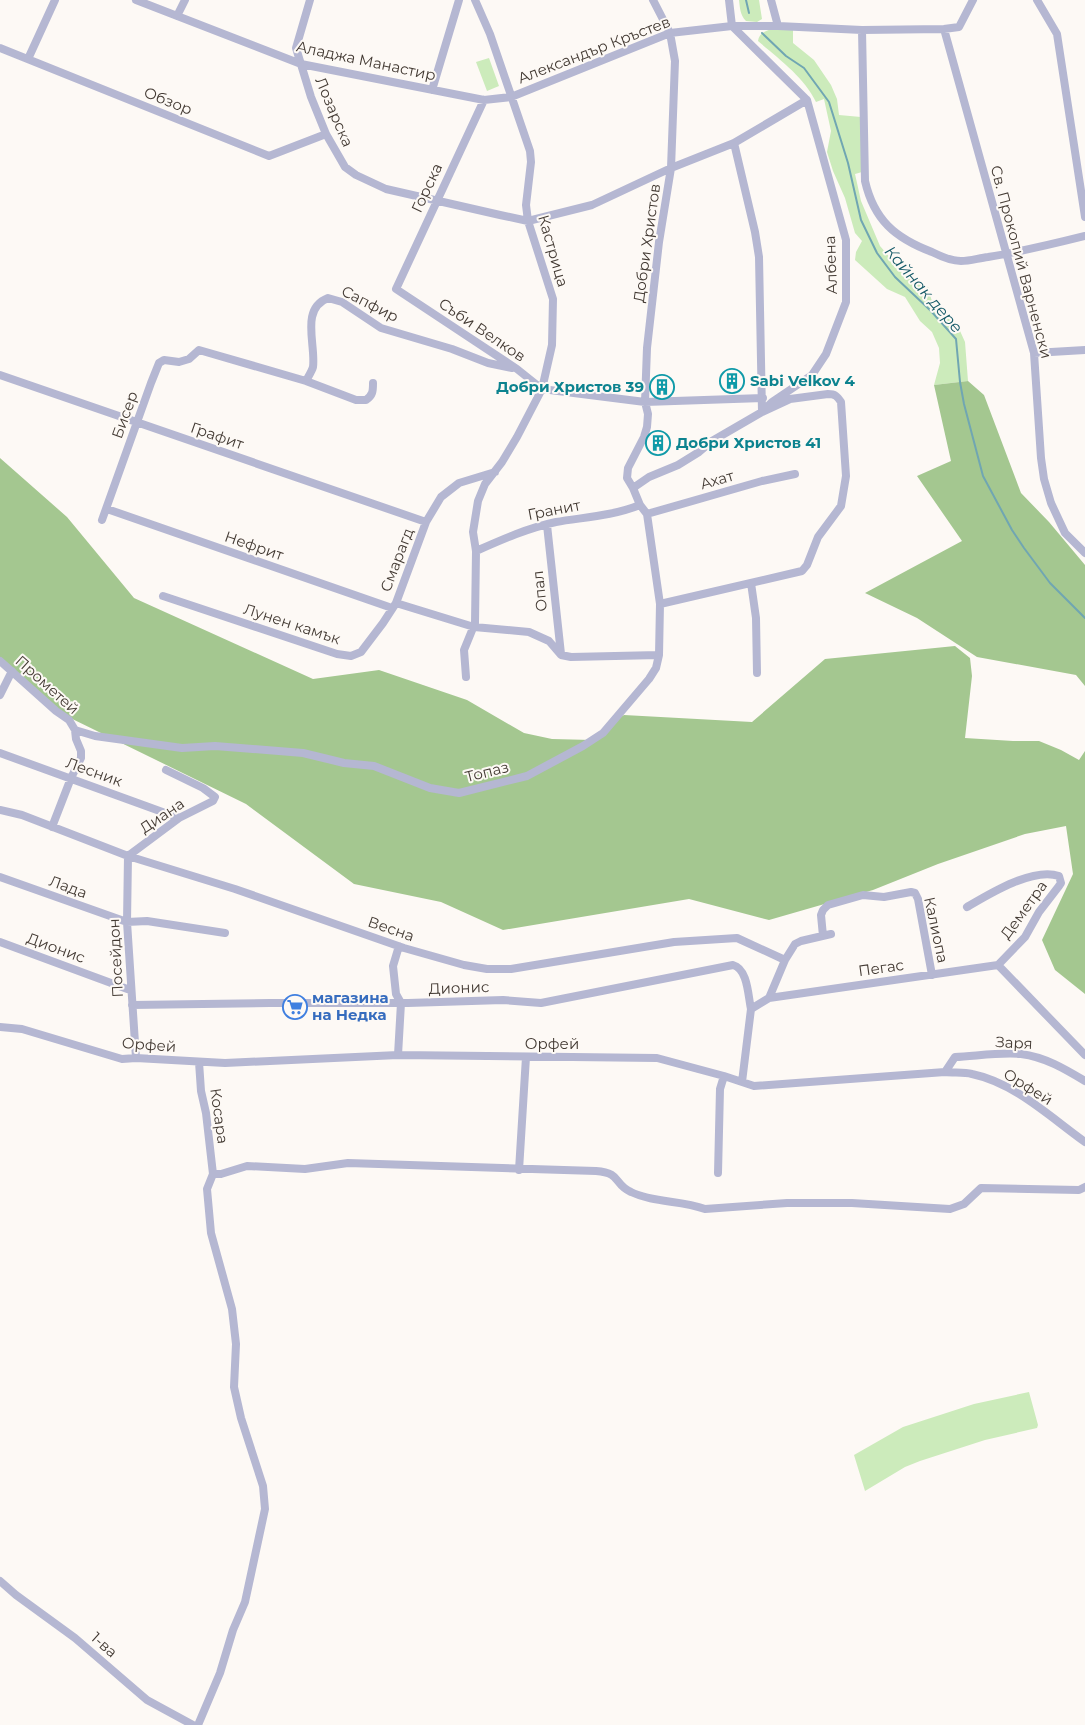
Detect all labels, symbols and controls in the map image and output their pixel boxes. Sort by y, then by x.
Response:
street label: Александър Кръстев [515,12,673,87]
street label: Аладжа Манастир [295,36,438,85]
street label: Лозарска [311,74,358,150]
street label: Обзор [141,82,195,119]
street label: Горска [407,160,446,216]
street label: Св. Прокопий Варненски [987,163,1056,360]
street label: Добри Христов [629,182,664,303]
street label: Кастрица [534,213,573,289]
street label: Албена [820,235,841,295]
water label: Кайнак дере [881,242,967,337]
street label: Сапфир [338,281,402,326]
street label: Съби Велков [435,293,529,366]
building icon: Sabi Velkov 4 [719,368,745,394]
place label: Sabi Velkov 4 [750,371,856,390]
building icon: Добри Христов 39 [649,374,675,400]
place label: Добри Христов 39 [496,377,644,396]
street label: Бисер [107,389,142,441]
street label: Графит [188,418,247,454]
building icon: Добри Христов 41 [645,430,671,456]
place label: Добри Христов 41 [676,433,821,452]
street label: Ахат [698,465,737,493]
street label: Гранит [526,495,583,524]
street label: Смарагд [376,525,417,594]
street label: Нефрит [222,527,287,565]
street label: Опал [528,570,551,612]
street label: Лунен камък [241,599,343,648]
street label: Прометей [12,651,83,718]
street label: Лесник [63,753,125,791]
street label: Топаз [463,757,511,786]
street label: Диана [136,794,188,837]
street label: Лада [47,871,90,902]
street label: Деметра [996,877,1051,943]
street label: Калиопа [920,895,953,965]
street label: Весна [365,912,417,945]
street label: Посейдон [104,918,127,998]
street label: Дионис [24,928,88,967]
street label: Пегас [857,955,905,980]
street label: Дионис [428,977,490,998]
place label: магазина на Недка [312,988,389,1024]
supermarket icon: магазина на Недка [282,994,308,1020]
street label: Заря [995,1032,1033,1053]
street label: Орфей [121,1033,177,1056]
street label: Орфей [525,1034,579,1053]
street label: Орфей [1000,1064,1056,1109]
street label: Косара [206,1087,233,1145]
street label: 1-ва [87,1628,121,1661]

